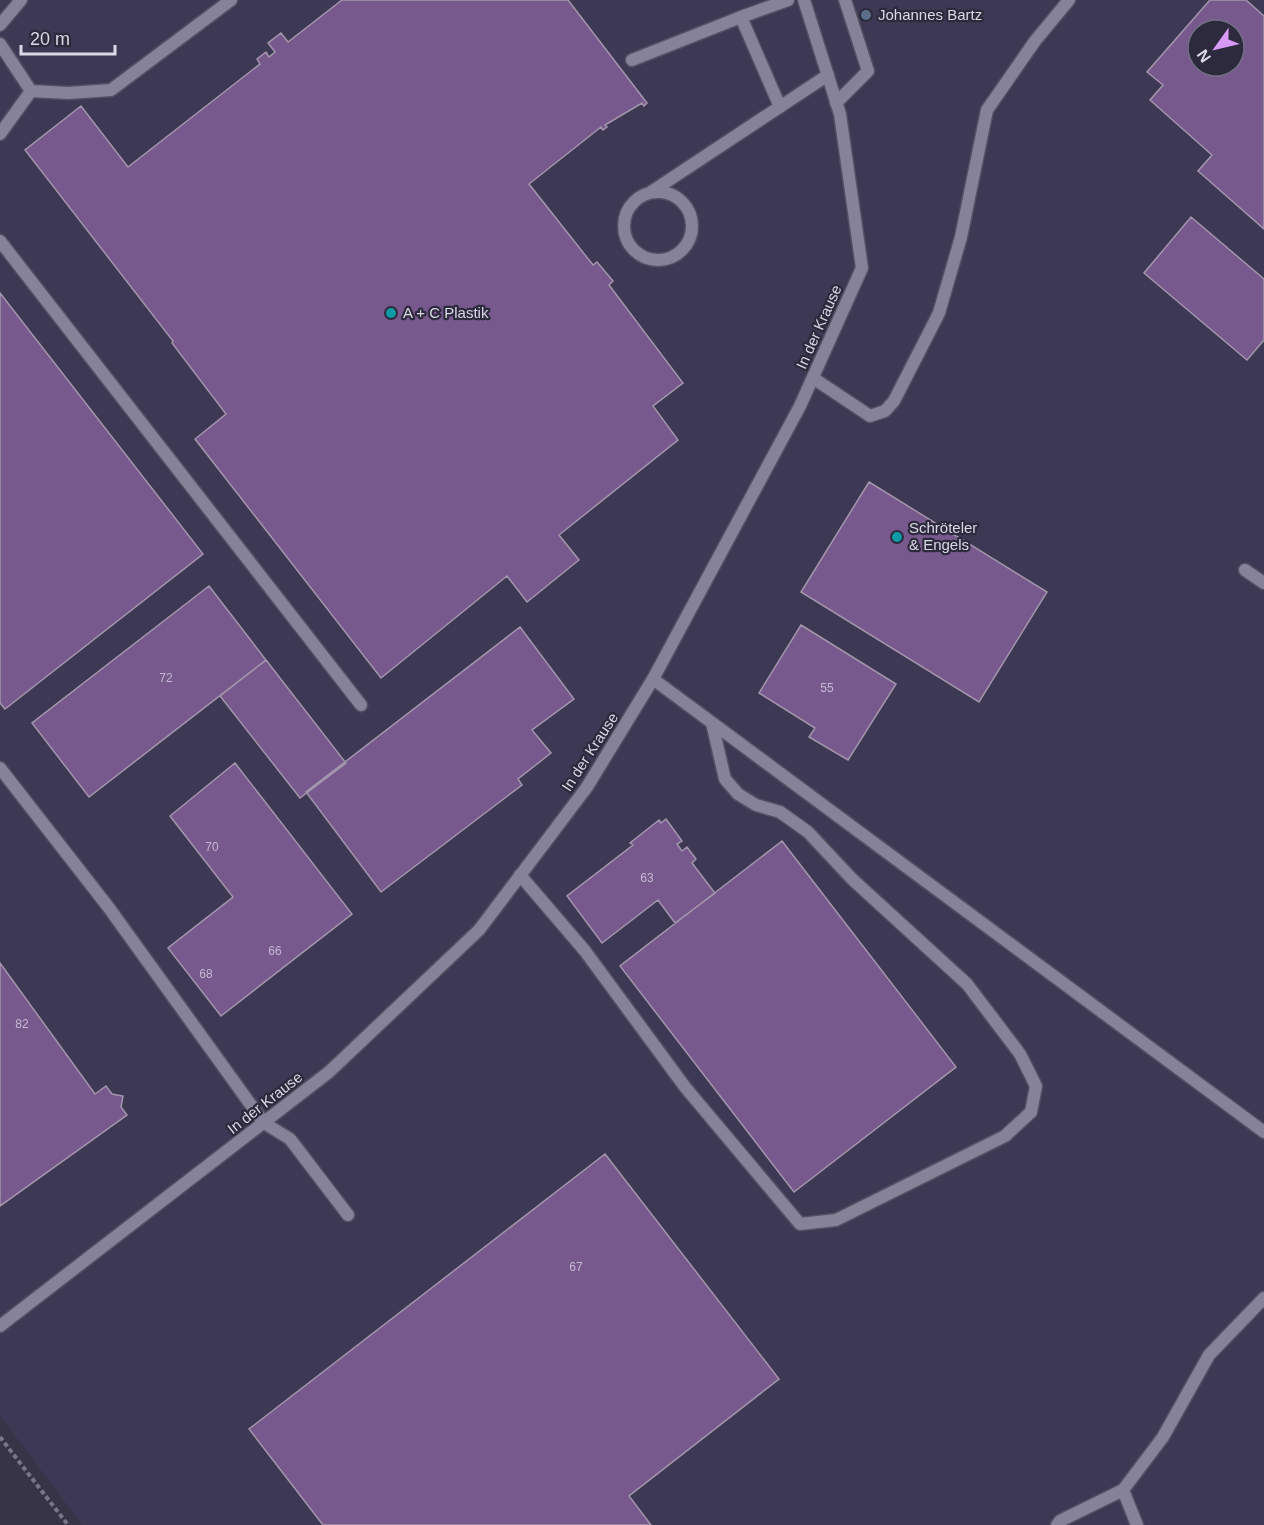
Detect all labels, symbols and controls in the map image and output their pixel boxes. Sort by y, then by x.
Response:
place label: Johannes Bartz [878,6,982,23]
marker: Johannes Bartz [859,8,873,22]
scale bar [21,18,116,56]
north arrow [1186,18,1246,78]
text: 20 m [30,29,70,49]
text: N [1194,47,1214,66]
street label: In der Krause [792,282,845,371]
place label: A + C Plastik [403,304,489,321]
marker: A + C Plastik [384,306,398,320]
place label: Schröteler & Engels [909,519,977,553]
marker: Schröteler & Engels [890,530,904,544]
house number: 72 [159,671,173,685]
house number: 55 [820,681,834,695]
street label: In der Krause [558,709,621,794]
house number: 70 [205,840,219,854]
house number: 63 [640,871,654,885]
house number: 66 [268,944,282,958]
house number: 68 [199,967,213,981]
house number: 82 [15,1017,29,1031]
street label: In der Krause [224,1068,305,1137]
house number: 67 [569,1260,583,1274]

